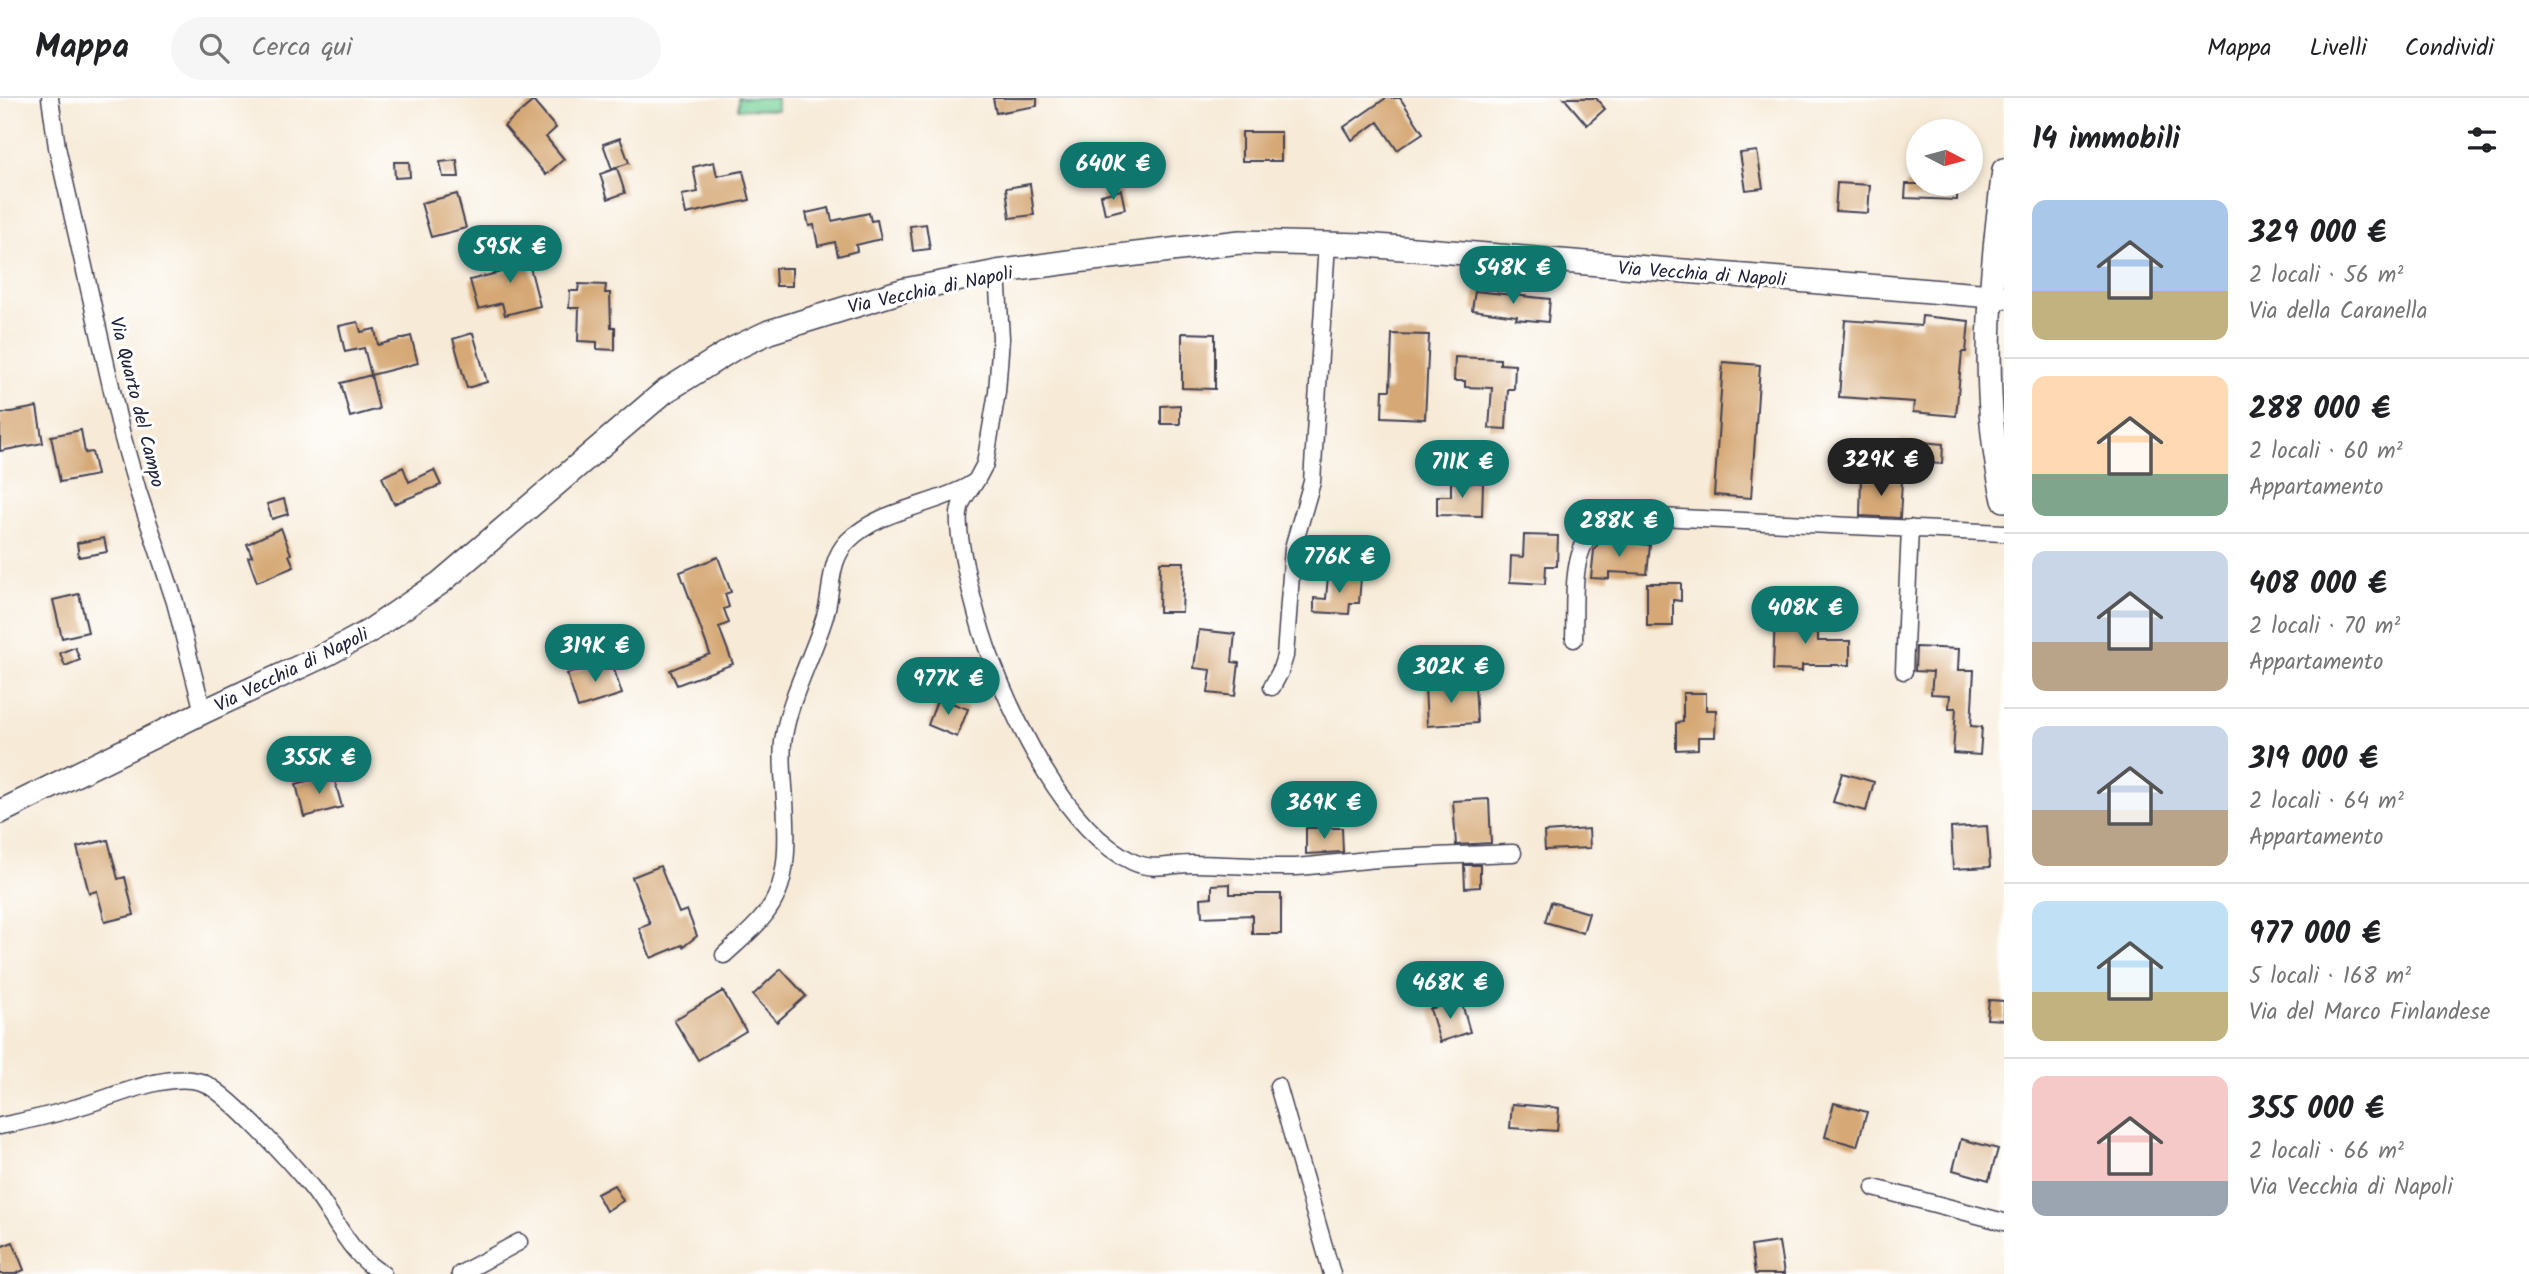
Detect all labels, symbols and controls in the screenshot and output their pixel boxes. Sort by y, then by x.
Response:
search box [171,17,661,80]
text: Mappa [35,22,129,75]
text: Cerca qui [251,27,352,69]
icon: search [195,29,233,67]
text: Mappa [2207,29,2272,68]
text: Livelli [2310,29,2367,68]
text: Condividi [2405,29,2494,68]
text: 14 immobili [2032,116,2180,164]
north arrow [1906,119,1983,196]
map controls [1906,119,1983,196]
icon: filters [2463,121,2501,159]
pin: 640K € [1056,142,1170,202]
text: 640K € [1076,147,1150,183]
text: 329 000 € [2249,210,2386,258]
pin: 595K € [453,226,567,285]
icon: home [2088,228,2172,312]
text: 595K € [474,230,546,266]
pin: 548K € [1456,246,1570,306]
text: 548K € [1475,251,1551,287]
street label: Via Vecchia di Napoli [1617,254,1788,296]
street label: Via Vecchia di Napoli [845,258,1017,323]
text: 2 locali · 56 m² [2249,258,2403,294]
text: Via della Caranella [2249,294,2427,330]
street label: Via Quarto del Campo [100,314,172,491]
text: 288 000 € [2249,386,2390,434]
icon: home [2088,404,2172,488]
text: 2 locali · 60 m² [2249,434,2403,470]
pin: 329K € [1824,438,1938,498]
pin: 711K € [1405,440,1519,500]
text: 329K € [1844,443,1918,479]
text: 711K € [1431,445,1493,481]
text: Appartamento [2249,470,2383,506]
pin: 288K € [1562,500,1676,559]
text: 288K € [1580,504,1658,540]
pin: 776K € [1282,536,1396,595]
text: 776K € [1303,540,1375,576]
text: 408 000 € [2249,561,2387,609]
icon: home [2088,579,2172,663]
pin: 408K € [1748,587,1862,646]
text: 408K € [1767,591,1843,627]
text: 2 locali · 70 m² [2249,609,2400,645]
street label: Via Vecchia di Napoli [210,620,375,721]
pin: 319K € [538,624,652,684]
text: 319K € [561,629,629,665]
text: Appartamento [2249,645,2383,681]
pin: 302K € [1394,646,1508,705]
text: 302K € [1413,650,1489,686]
pin: 977K € [891,658,1005,717]
text: 977K € [913,662,983,698]
pin: 355K € [262,736,376,796]
text: 319 000 € [2249,736,2378,784]
text: 355K € [282,741,356,777]
icon: home [2088,754,2172,838]
pin: 369K € [1267,782,1381,841]
text: 2 locali · 64 m² [2249,784,2404,820]
text: 369K € [1287,786,1361,822]
text: Appartamento [2249,820,2383,856]
text: 977 000 € [2249,911,2381,959]
icon: home [2088,929,2172,1013]
text: 5 locali · 168 m² [2249,959,2411,995]
pin: 468K € [1393,962,1507,1021]
text: 468K € [1412,966,1488,1002]
text: Via del Marco Finlandese [2249,995,2490,1031]
text: 355 000 € [2249,1086,2384,1134]
icon: home [2088,1104,2172,1188]
text: 2 locali · 66 m² [2249,1134,2404,1170]
text: Via Vecchia di Napoli [2249,1170,2453,1206]

